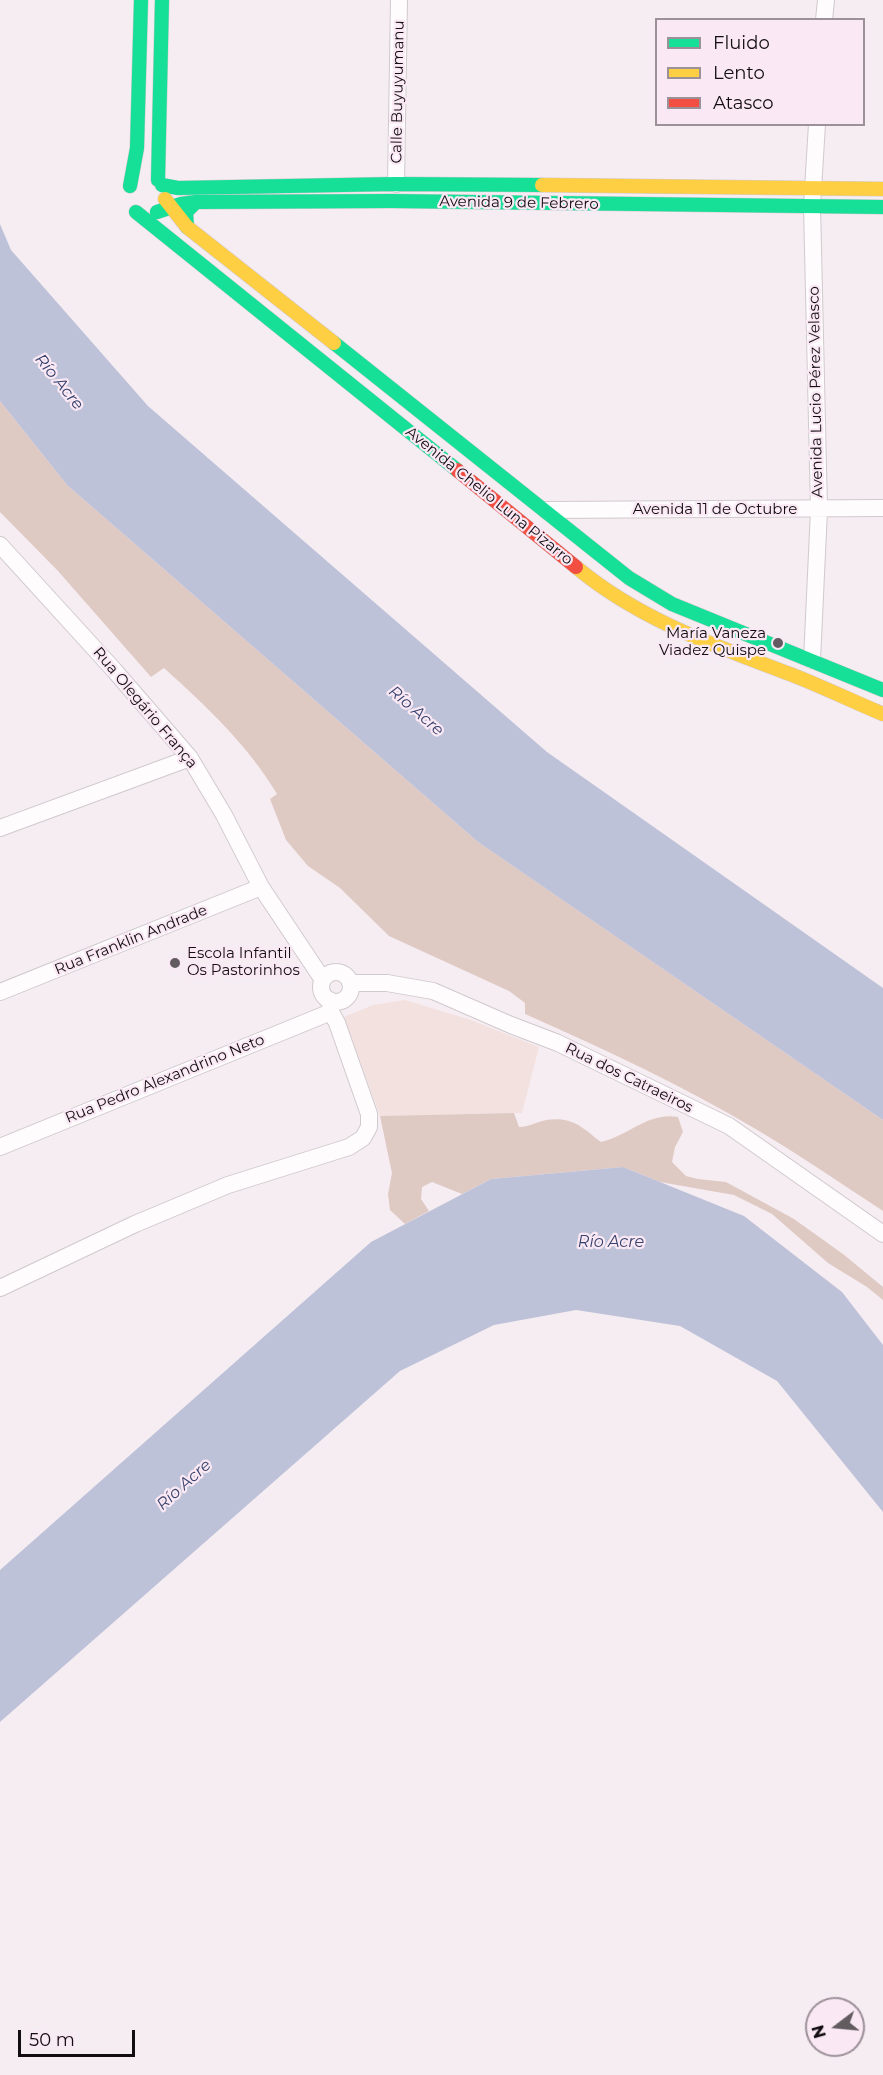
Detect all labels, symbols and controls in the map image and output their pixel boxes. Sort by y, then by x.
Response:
legend [655,18,865,126]
street label: Calle Buyuyumanu [388,20,408,164]
text: Fluido [713,32,770,54]
text: Lento [713,62,765,84]
text: Atasco [713,92,773,114]
street label: Avenida 9 de Febrero [439,193,599,213]
street label: Avenida Lucio Pérez Velasco [805,286,827,498]
water label: Río Acre [31,350,87,414]
street label: Avenida Chelio Luna Pizarro [402,423,576,569]
street label: Avenida 11 de Octubre [633,501,797,519]
place label: María Vaneza Viadez Quispe [659,625,766,660]
marker: María Vaneza Viadez Quispe [771,636,785,650]
street label: Rua Olegário França [89,644,201,772]
water label: Río Acre [385,682,447,740]
street label: Rua Franklin Andrade [52,901,210,979]
place label: Escola Infantil Os Pastorinhos [187,945,300,980]
marker: Escola Infantil Os Pastorinhos [168,956,182,970]
street label: Rua Pedro Alexandrino Neto [63,1031,267,1127]
street label: Rua dos Catraeiros [562,1039,696,1117]
water label: Río Acre [578,1232,644,1252]
water label: Río Acre [153,1456,215,1514]
north arrow [805,1997,865,2057]
scale bar [21,2018,138,2056]
text: N [808,2023,830,2040]
text: 50 m [29,2029,75,2051]

